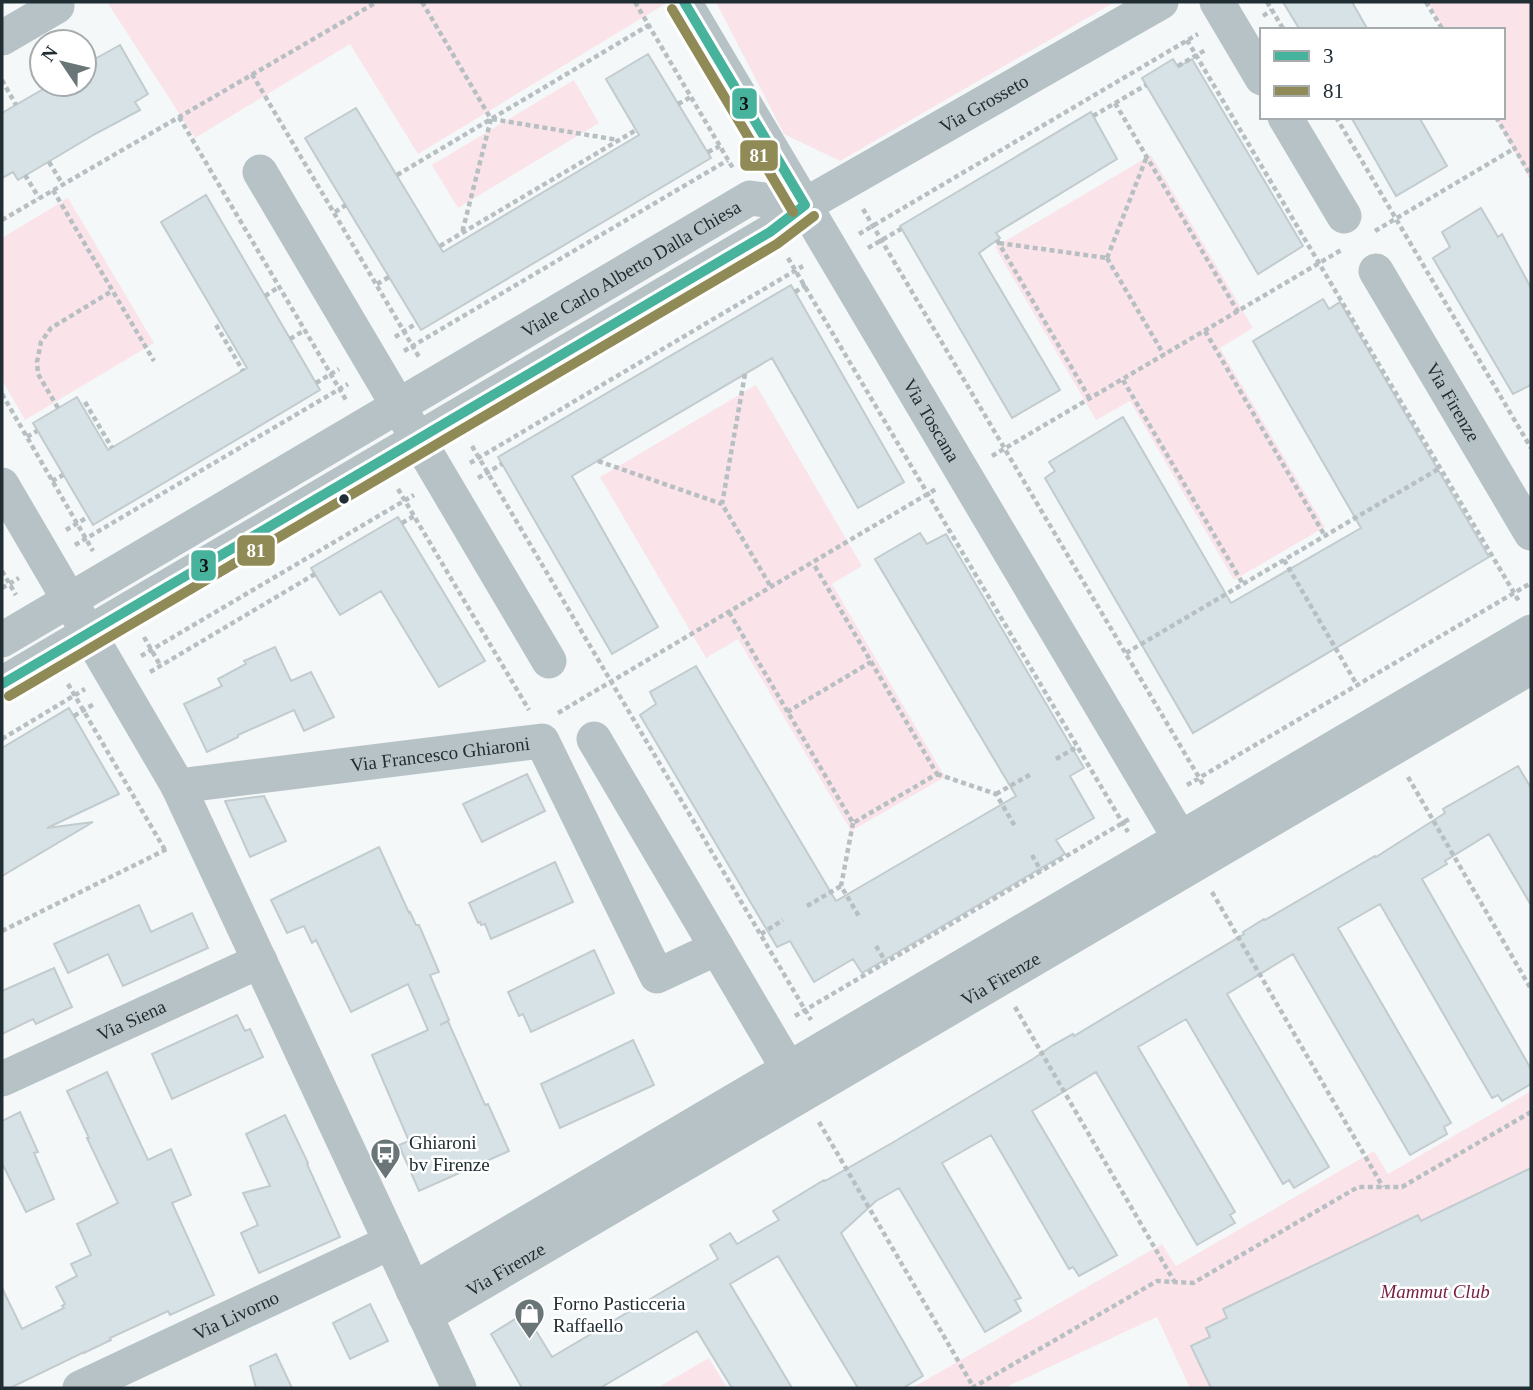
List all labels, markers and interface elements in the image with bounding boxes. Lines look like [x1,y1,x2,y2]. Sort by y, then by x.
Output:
north arrow [28,28,98,98]
legend [1260,28,1505,119]
text: N [37,42,62,65]
text: 3 [1323,44,1334,68]
street label: Via Grosseto [936,70,1032,137]
text: 81 [1323,79,1344,103]
line badge: 3 [731,87,758,120]
text: 3 [739,93,749,114]
line badge: 81 [739,139,779,172]
text: 81 [750,145,769,166]
street label: Viale Carlo Alberto Dalla Chiesa [517,195,744,342]
street label: Via Firenze [1422,359,1485,445]
street label: Via Toscana [899,375,965,466]
unlabelled marker [337,492,351,506]
line badge: 81 [236,534,276,567]
text: 81 [247,540,266,561]
line badge: 3 [190,549,217,582]
text: 3 [199,555,209,576]
street label: Via Francesco Ghiaroni [349,732,531,775]
street label: Via Firenze [957,947,1044,1010]
street label: Via Siena [93,995,169,1045]
place label: Ghiaroni bv Firenze [409,1132,490,1175]
bus stop icon: Ghiaroni bv Firenze [369,1136,403,1180]
street label: Via Firenze [462,1238,549,1300]
park label: Mammut Club [1379,1281,1490,1302]
street label: Via Livorno [189,1286,282,1344]
place label: Forno Pasticceria Raffaello [553,1293,686,1336]
shop icon: Forno Pasticceria Raffaello [513,1297,547,1341]

